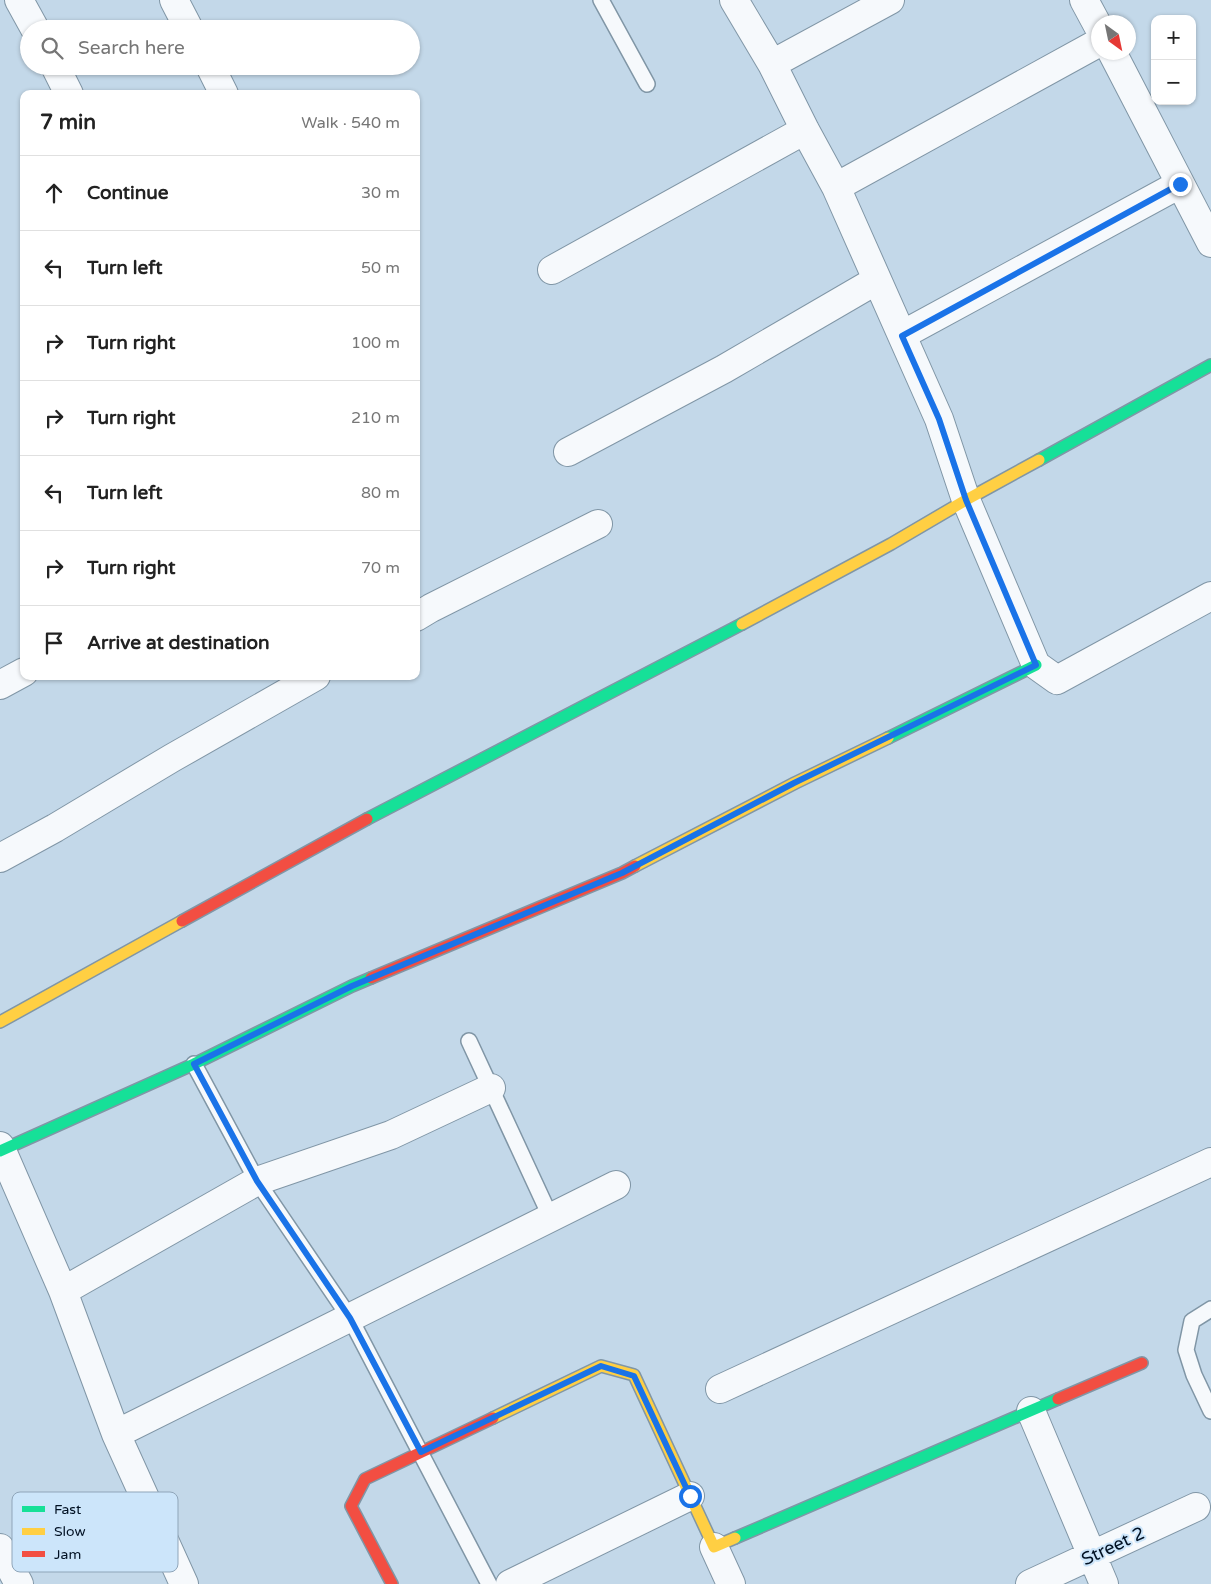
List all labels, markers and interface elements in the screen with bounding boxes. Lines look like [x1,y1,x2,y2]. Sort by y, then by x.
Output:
north arrow [1091,15,1136,60]
map controls [1151,15,1196,105]
button: + [1151,15,1196,60]
search box [20,20,420,75]
icon: search [38,34,66,62]
text: Search here [78,37,185,59]
button: − [1151,60,1196,105]
text: 7 min [40,110,96,135]
text: Walk · 540 m [301,113,400,133]
route end [1169,173,1192,196]
icon: ahead [40,179,68,207]
text: Continue [87,182,169,204]
text: 30 m [361,183,400,203]
icon: left [40,254,68,282]
text: Turn left [87,257,163,279]
text: 50 m [361,258,400,278]
icon: right [40,329,68,357]
text: Turn right [87,332,175,354]
text: 100 m [351,333,400,353]
icon: right [40,404,68,432]
text: Turn right [87,407,175,429]
text: 210 m [351,408,400,428]
icon: left [40,479,68,507]
text: Turn left [87,482,163,504]
text: 80 m [361,483,400,503]
icon: right [40,554,68,582]
text: Turn right [87,557,175,579]
text: 70 m [361,558,400,578]
icon: arrive [40,629,68,657]
text: Arrive at destination [87,632,270,654]
route start [679,1485,702,1508]
legend [12,1492,178,1572]
text: Fast [54,1501,82,1518]
street label: Street 2 [1078,1522,1148,1570]
text: Slow [54,1523,86,1540]
text: Jam [54,1546,81,1563]

